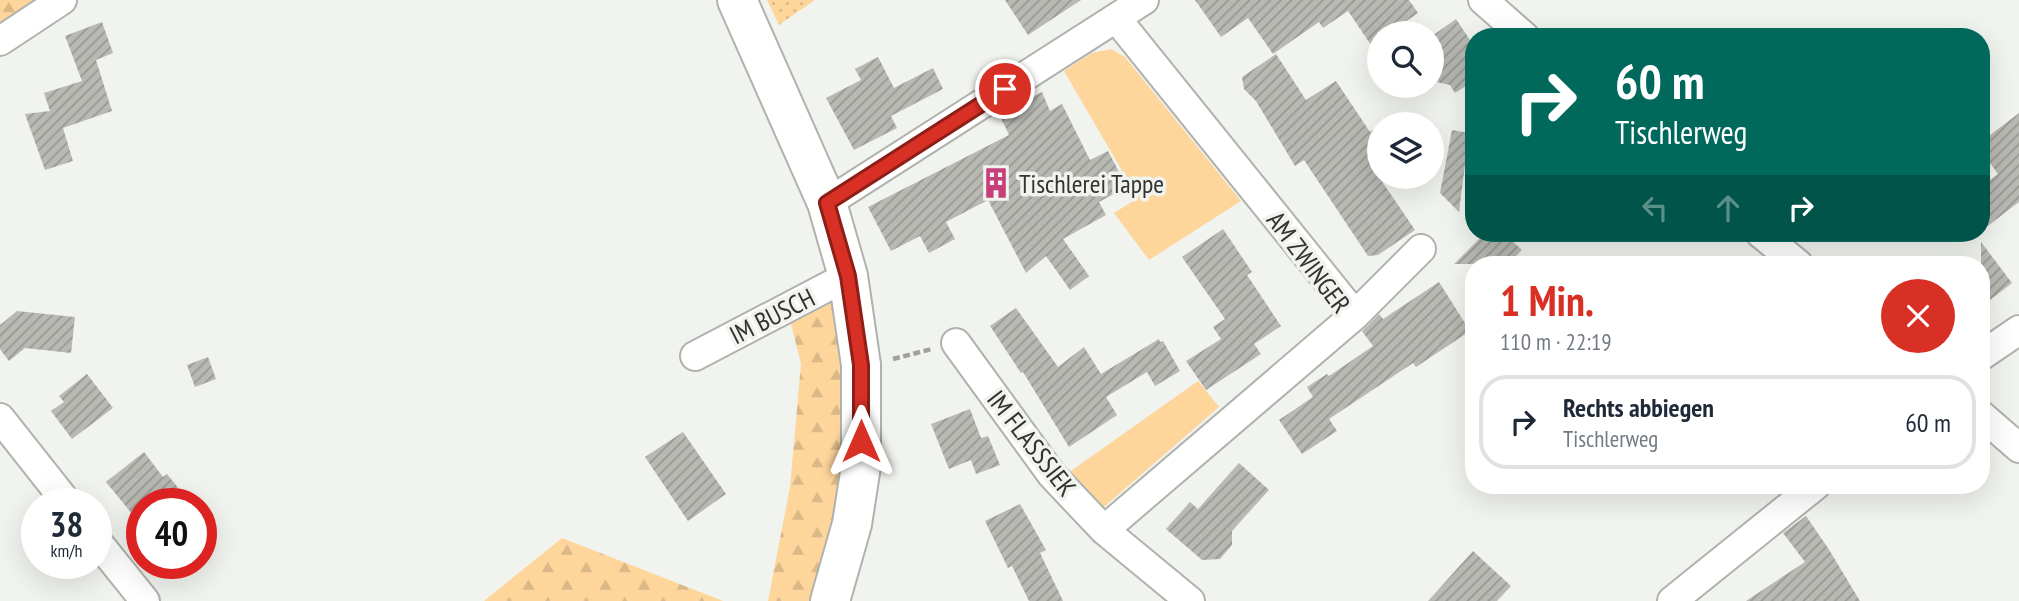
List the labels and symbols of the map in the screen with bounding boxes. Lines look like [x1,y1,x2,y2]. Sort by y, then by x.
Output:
pin [975,59,1035,119]
building icon: Tischlerei Tappe [979,166,1013,200]
place label: Tischlerei Tappe [1019,167,1164,200]
street label: AM ZWINGER [1260,205,1358,319]
street label: IM BUSCH [724,281,820,351]
street label: IM FLASSSIEK [980,383,1084,503]
position arrow [824,404,898,478]
speed limit sign: 40 [126,488,217,579]

